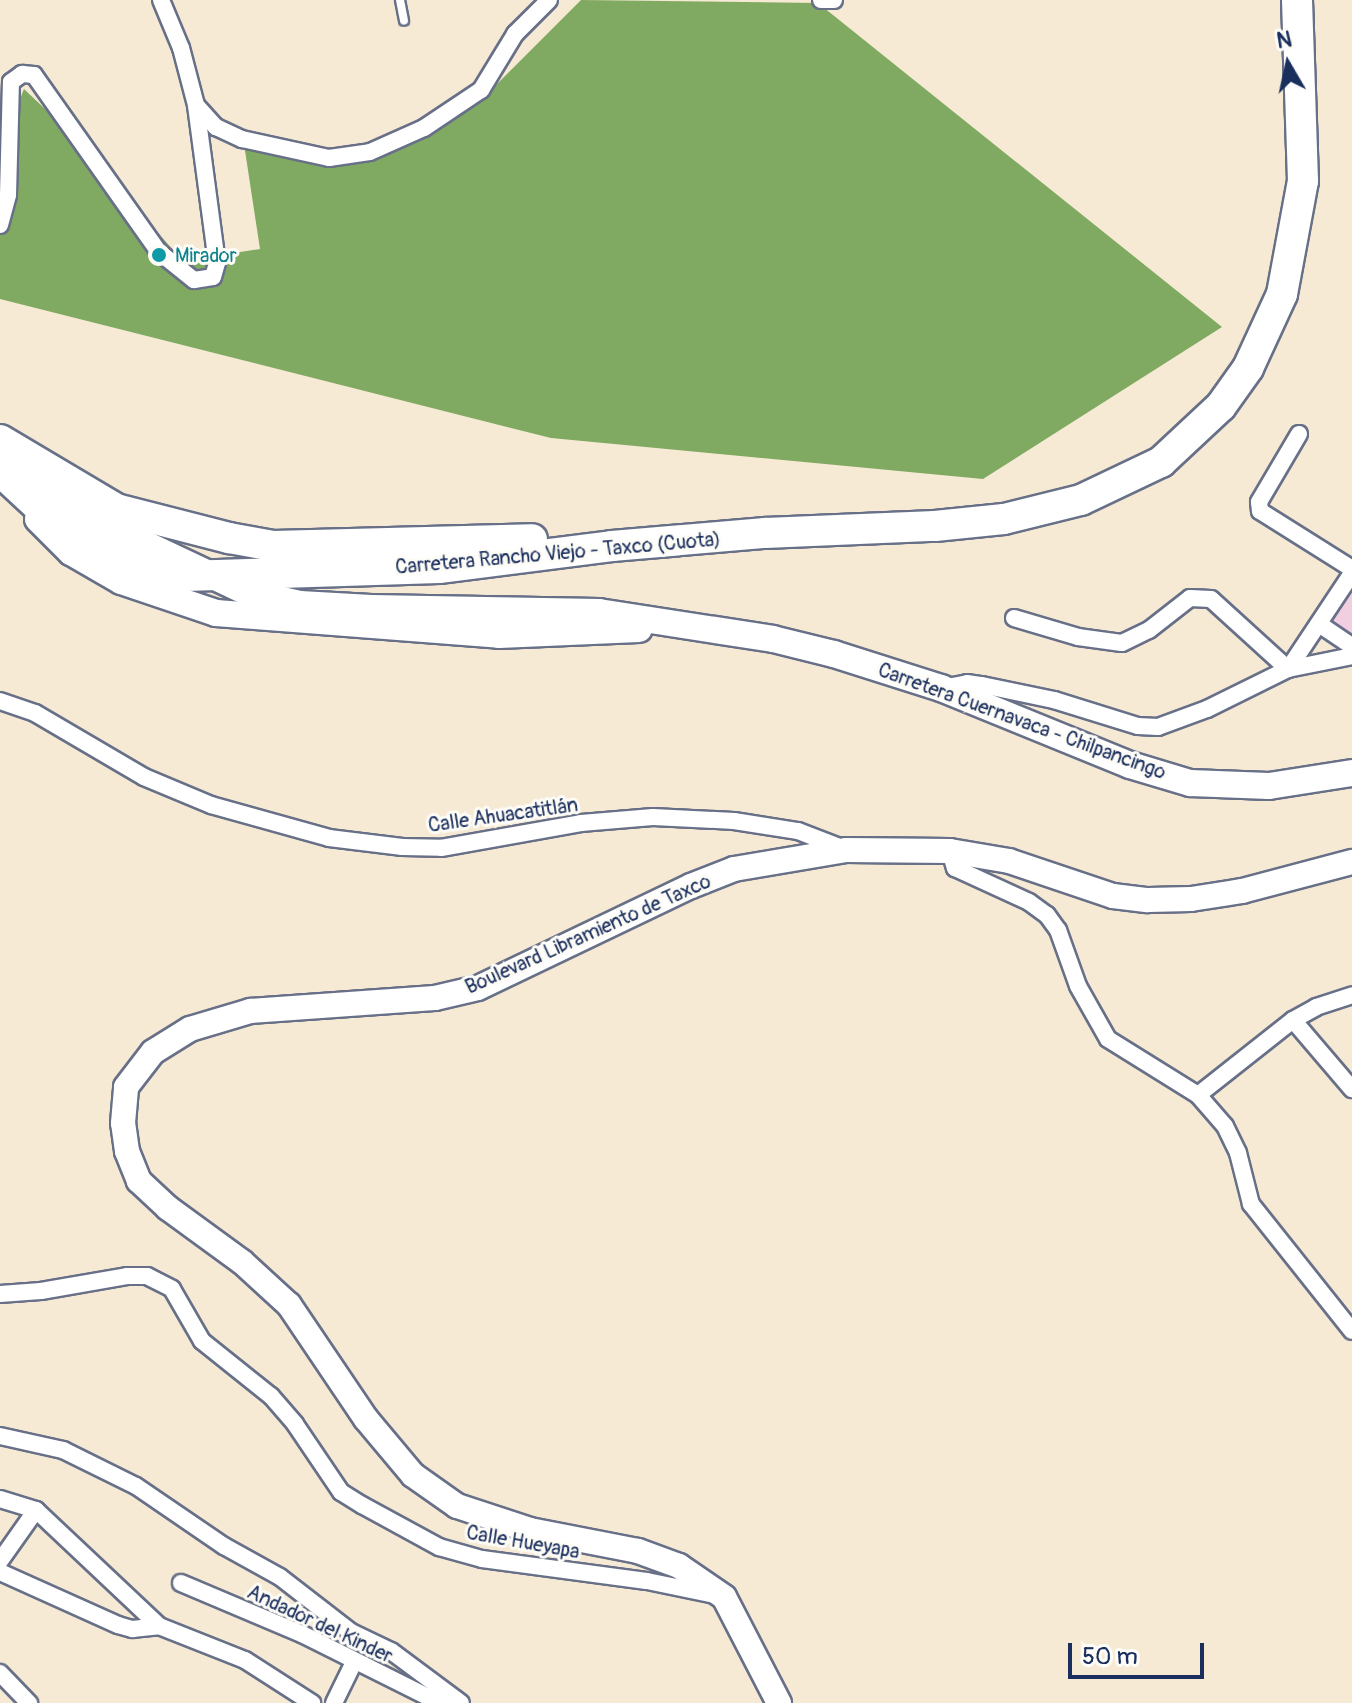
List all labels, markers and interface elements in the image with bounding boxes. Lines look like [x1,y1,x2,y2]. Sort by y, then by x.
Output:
north arrow [1248,24,1328,104]
text: N [1275,25,1294,55]
place label: Mirador [175,243,237,267]
marker: Mirador [150,246,168,264]
street label: Carretera Rancho Viejo - Taxco (Cuota) [394,527,722,579]
street label: Carretera Cuernavaca - Chilpancingo [875,658,1169,784]
street label: Calle Ahuacatitlán [427,793,579,837]
street label: Boulevard Libramiento de Taxco [461,869,715,999]
street label: Calle Hueyapa [465,1520,581,1564]
street label: Andador del Kinder [243,1580,397,1668]
scale bar [1072,1627,1208,1677]
text: 50 m [1082,1642,1138,1671]

